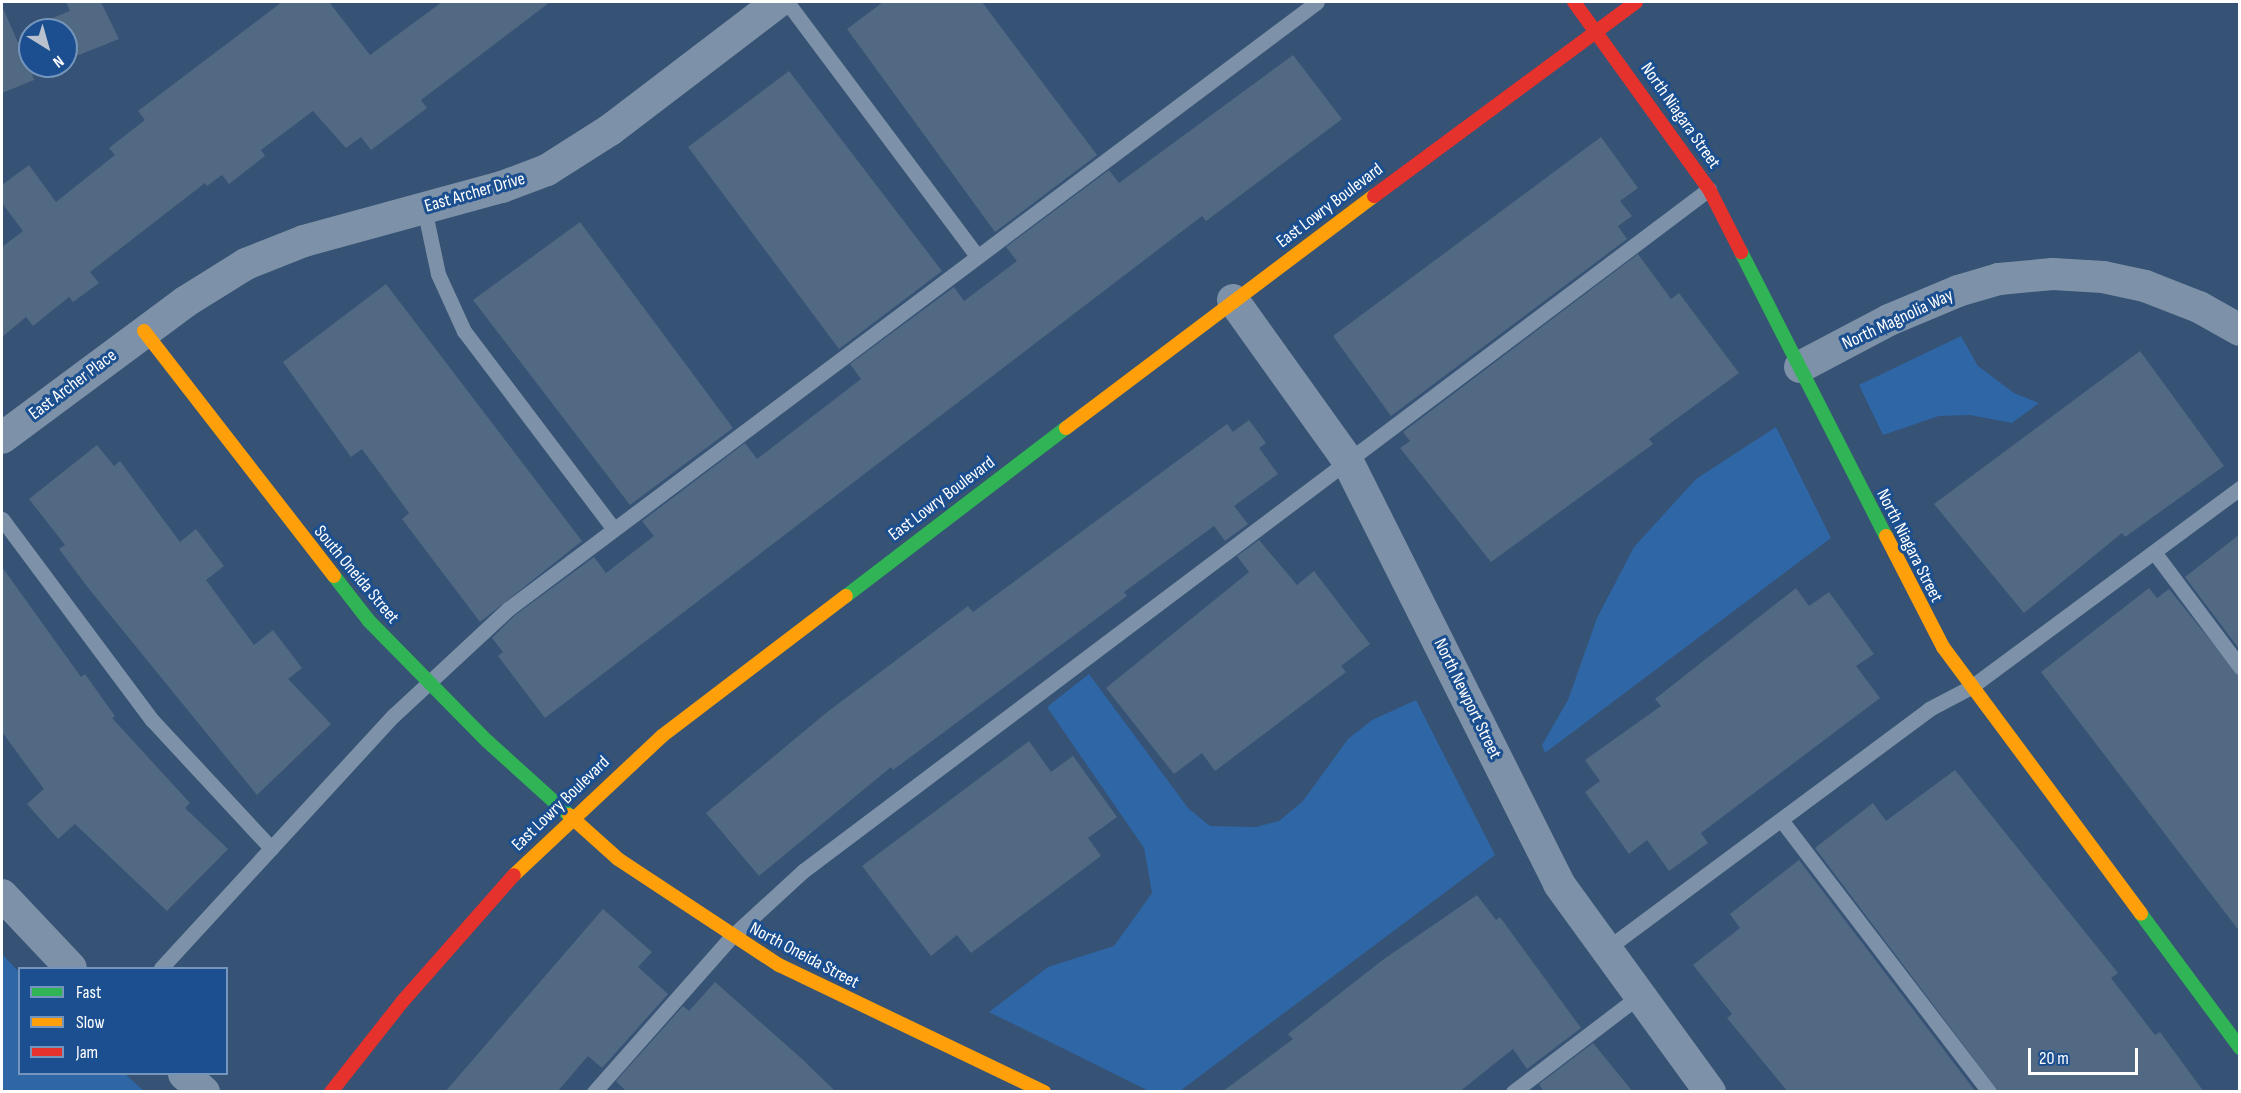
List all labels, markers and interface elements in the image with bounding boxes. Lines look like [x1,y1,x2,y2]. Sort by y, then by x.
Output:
north arrow [18,18,78,78]
text: N [49,51,67,71]
street label: North Niagara Street [1636,59,1724,173]
street label: East Lowry Boulevard [1273,159,1387,253]
street label: East Archer Drive [422,168,528,218]
street label: North Magnolia Way [1839,285,1957,355]
street label: East Archer Place [25,345,121,425]
street label: East Lowry Boulevard [885,452,999,546]
street label: North Niagara Street [1871,486,1947,606]
street label: South Oneida Street [309,522,403,628]
street label: North Newport Street [1429,635,1505,763]
street label: East Lowry Boulevard [508,752,614,856]
street label: North Oneida Street [746,918,862,994]
legend [18,967,228,1075]
text: Fast [76,982,101,1003]
text: Slow [76,1012,105,1033]
scale bar [2031,1036,2140,1074]
text: Jam [76,1042,98,1063]
text: 20 m [2039,1048,2069,1069]

